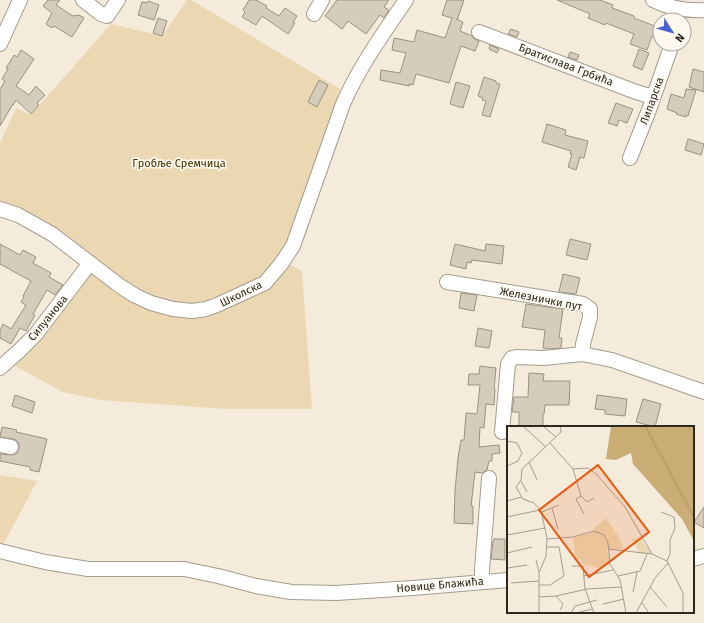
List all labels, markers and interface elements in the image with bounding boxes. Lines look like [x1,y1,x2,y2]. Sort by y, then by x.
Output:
north arrow [652,12,692,52]
text: N [672,31,687,45]
street label: Братислава Грбића [517,41,615,89]
street label: Липарска [637,75,667,127]
park label: Гробље Сремчица [132,157,226,170]
street label: Школска [218,278,264,310]
street label: Железнички пут [499,285,583,313]
street label: Силуанова [26,292,70,344]
inset map [507,426,694,613]
street label: Новице Блажића [396,575,484,595]

